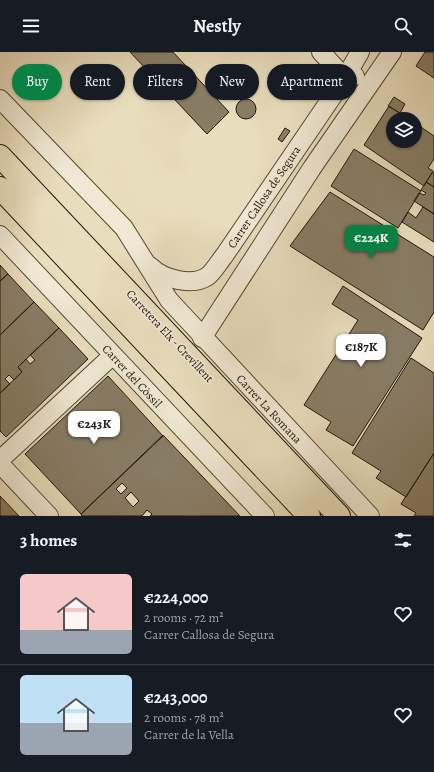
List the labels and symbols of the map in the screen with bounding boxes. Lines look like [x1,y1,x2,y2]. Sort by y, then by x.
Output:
street label: Carrer Callosa de Segura [224,142,305,251]
pin: €224K [343,225,399,259]
street label: Carretera Elx - Crevillent [123,286,217,386]
pin: €187K [333,334,389,368]
street label: Carrer del Còssil [99,341,165,411]
street label: Carrer La Romana [233,371,306,447]
pin: €243K [66,411,122,445]

